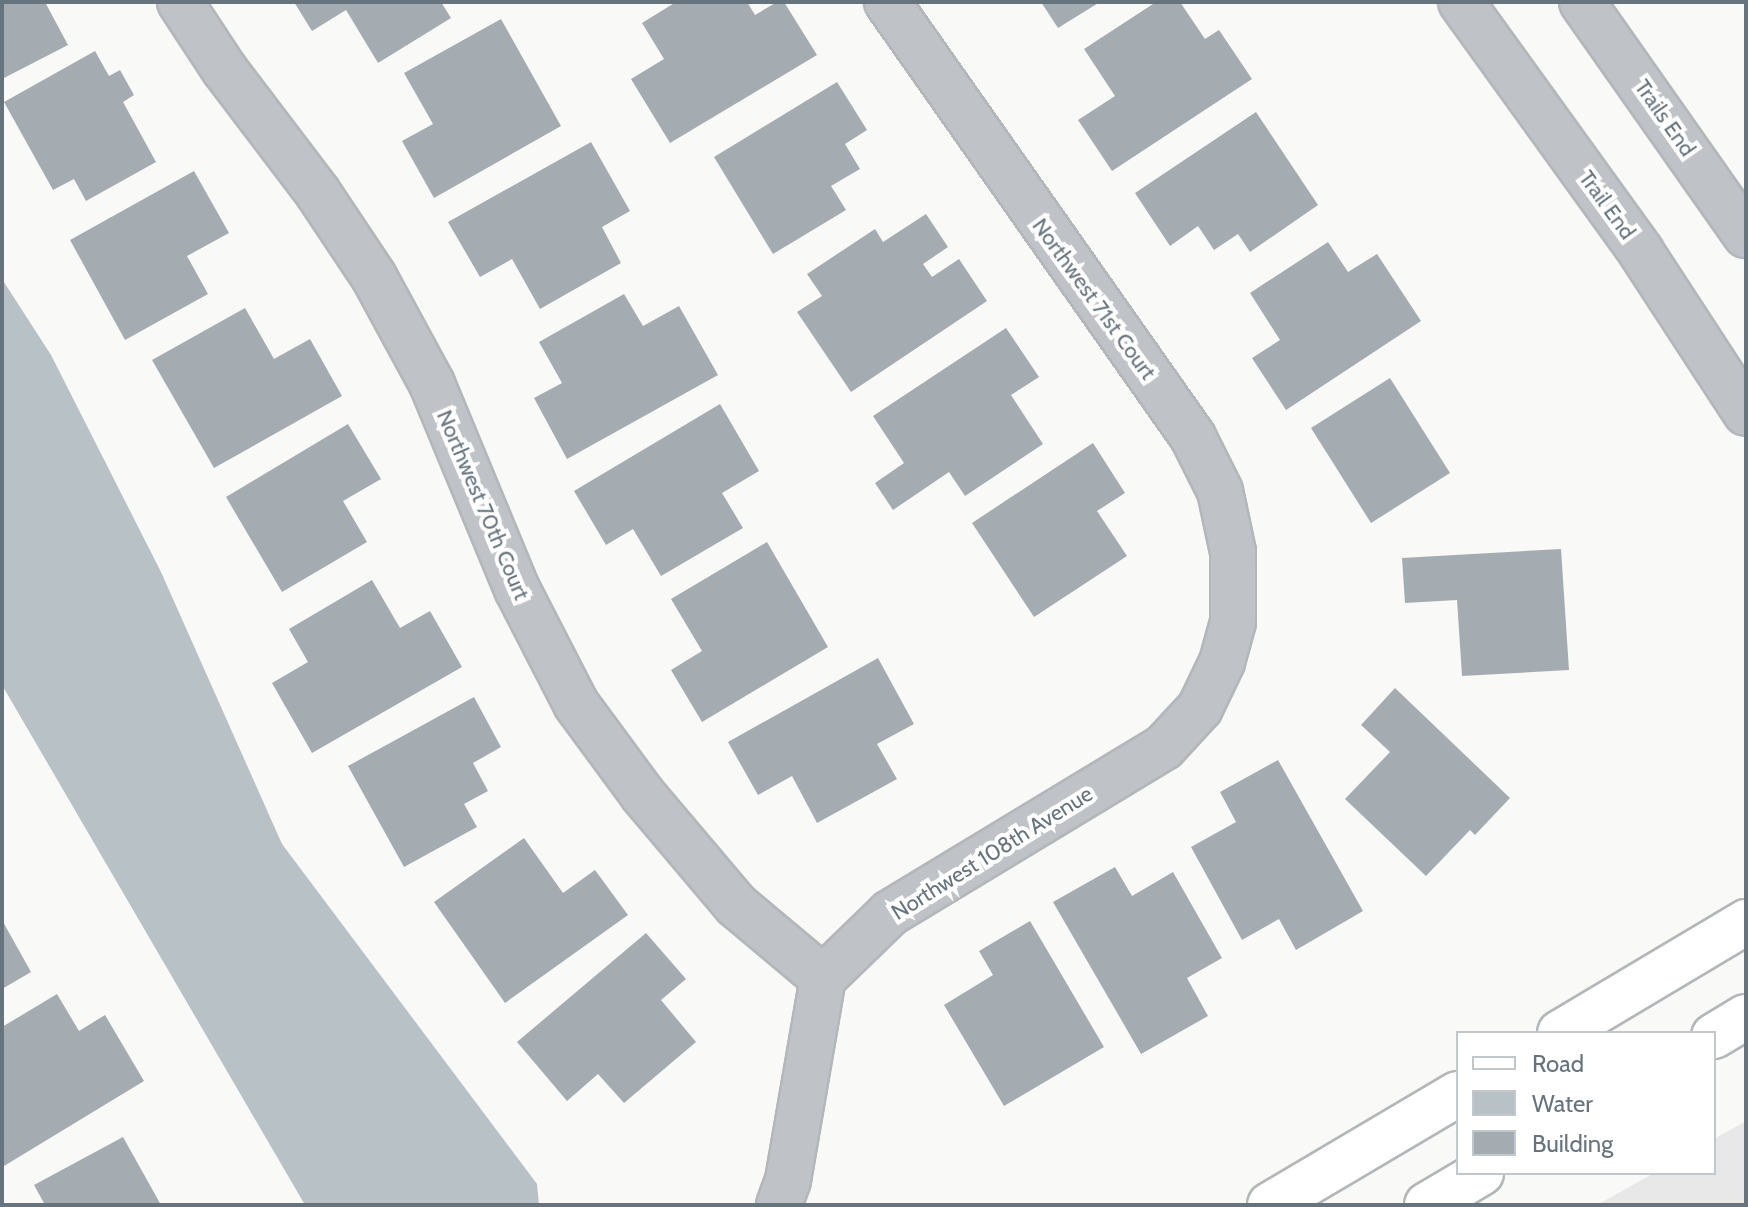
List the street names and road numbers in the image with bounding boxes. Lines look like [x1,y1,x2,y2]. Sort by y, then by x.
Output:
street label: Trails End [1629,75,1701,161]
street label: Trail End [1573,166,1641,244]
street label: Northwest 71st Court [1027,213,1161,385]
street label: Northwest 70th Court [431,406,535,604]
street label: Northwest 108th Avenue [887,780,1097,926]

